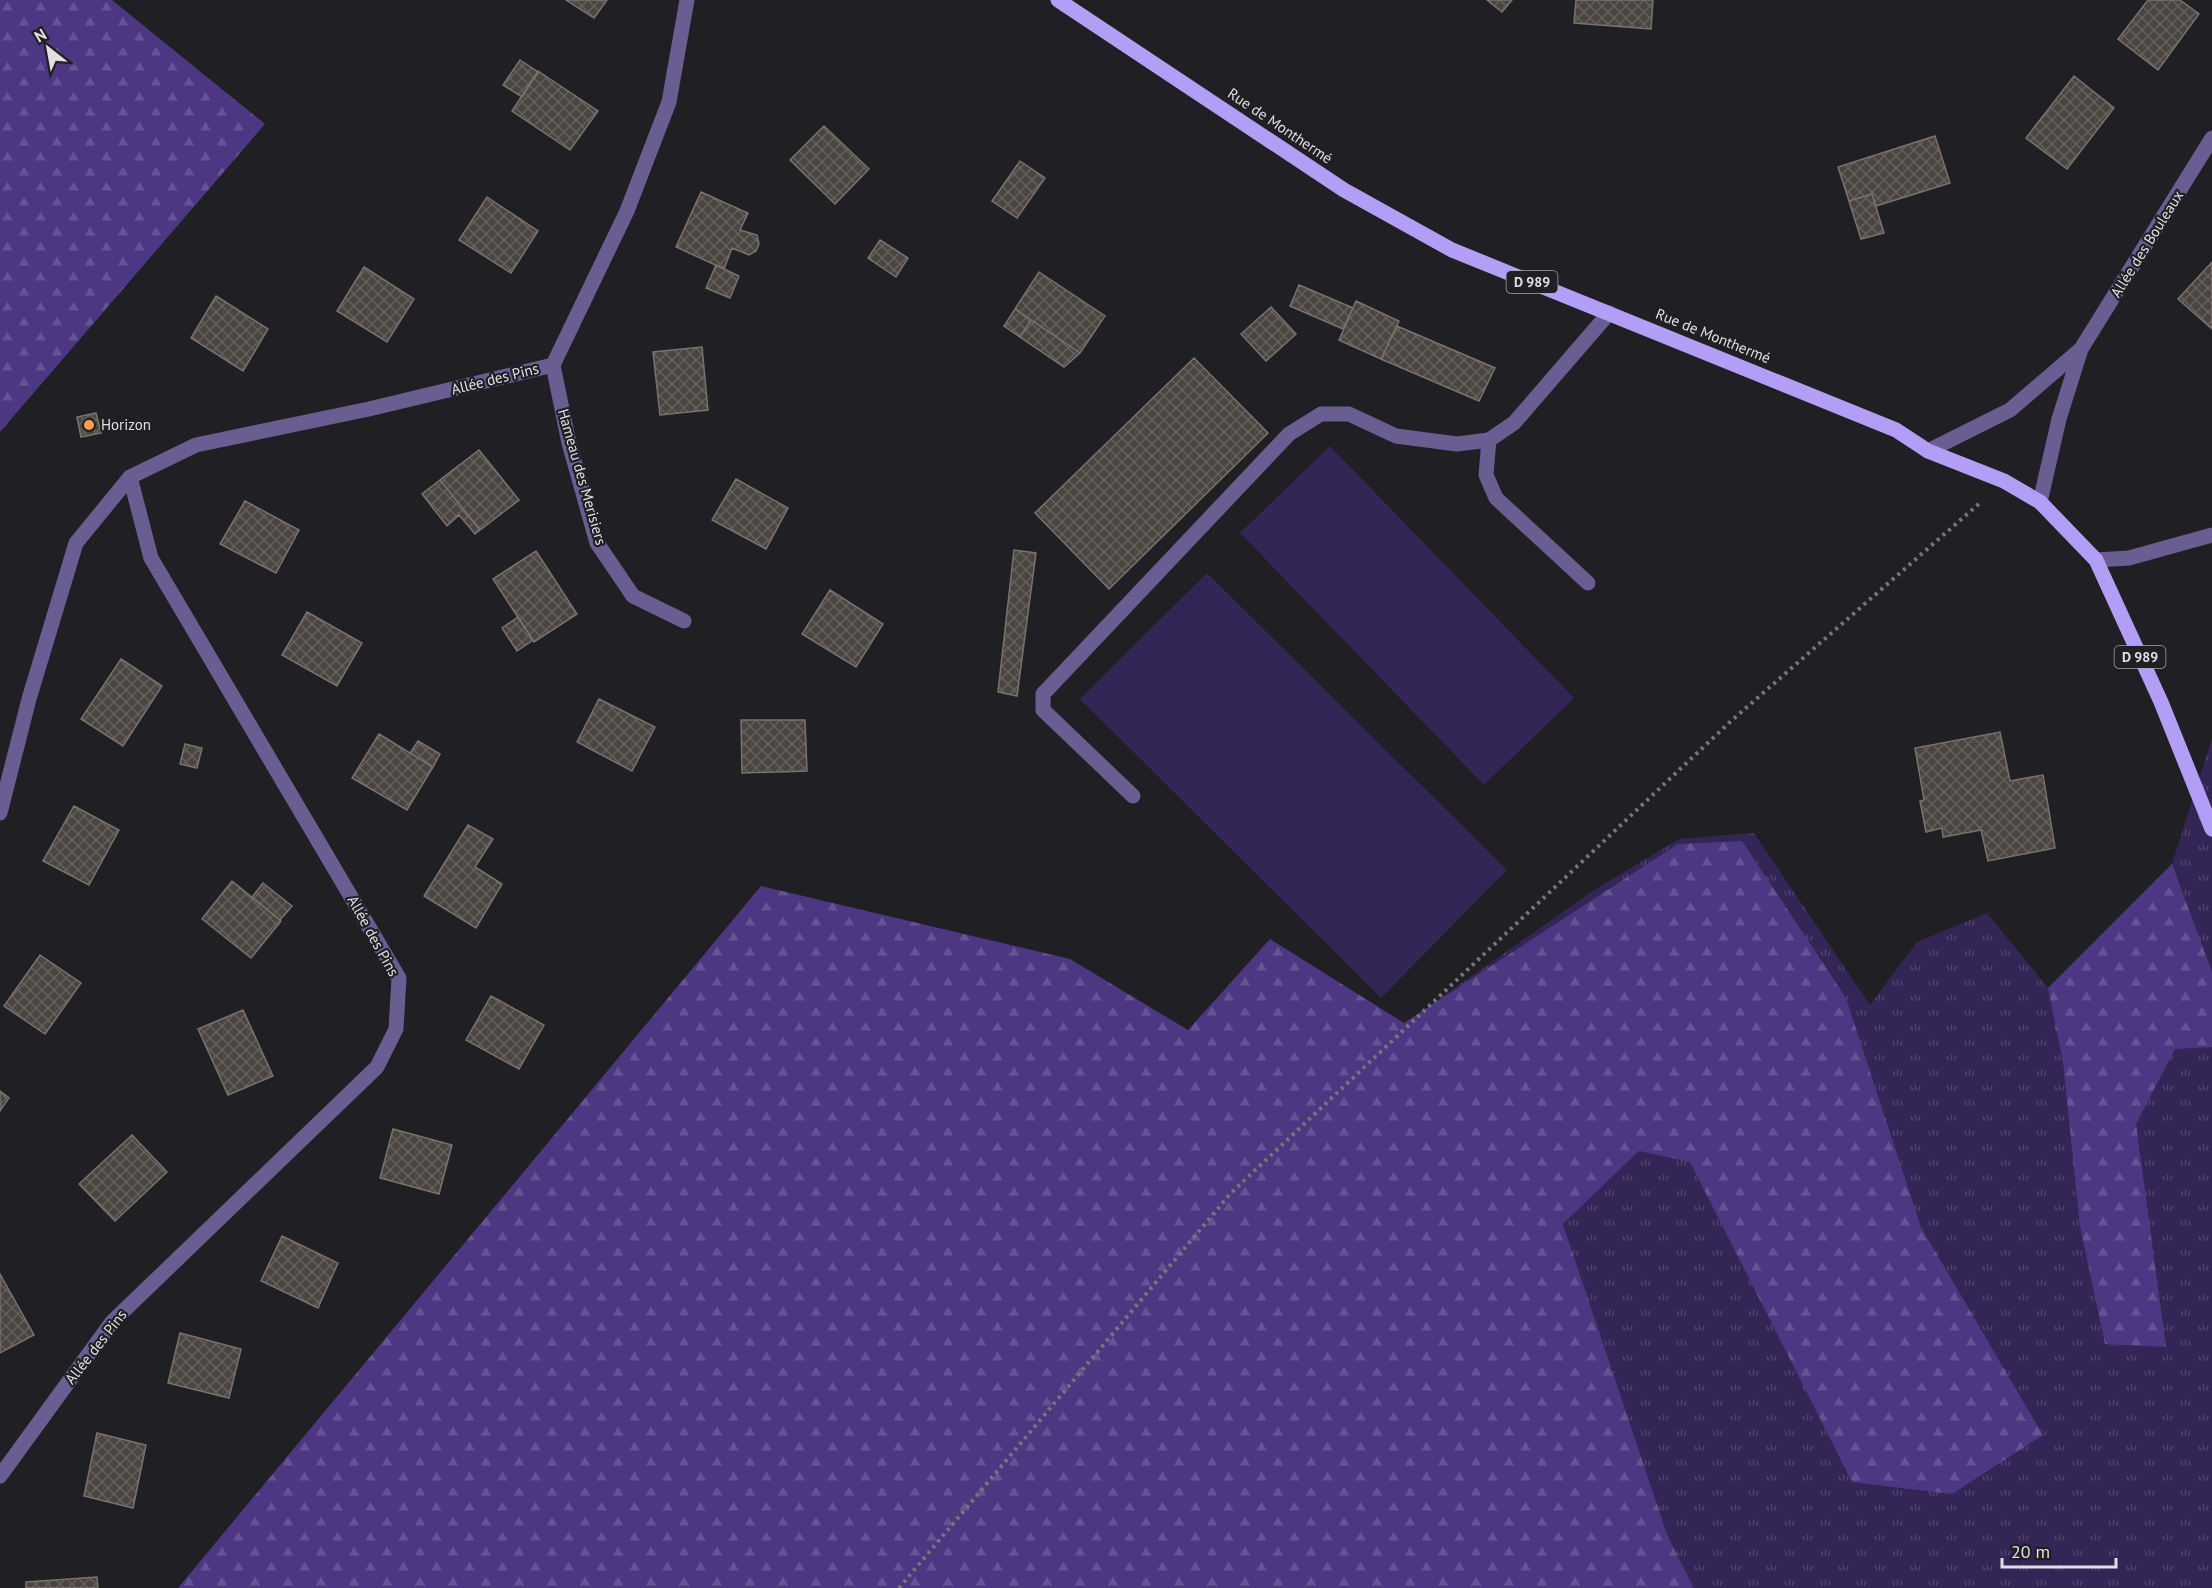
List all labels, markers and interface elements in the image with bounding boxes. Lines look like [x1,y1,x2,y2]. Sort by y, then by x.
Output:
north arrow [18,18,78,78]
text: N [31,24,50,46]
street label: Rue de Monthermé [1224,84,1336,168]
street label: Allée des Bouleaux [2106,186,2187,301]
road number: D 989 [1506,271,1558,293]
street label: Rue de Monthermé [1653,304,1773,367]
street label: Allée des Pins [449,358,541,399]
street label: Hameau des Merisiers [554,407,611,547]
place label: Horizon [101,415,151,434]
marker: Horizon [82,418,96,432]
road number: D 989 [2114,646,2166,668]
street label: Allée des Pins [343,892,403,980]
street label: Allée des Pins [61,1306,131,1388]
scale bar [2002,1531,2116,1569]
text: 20 m [2011,1540,2050,1563]

